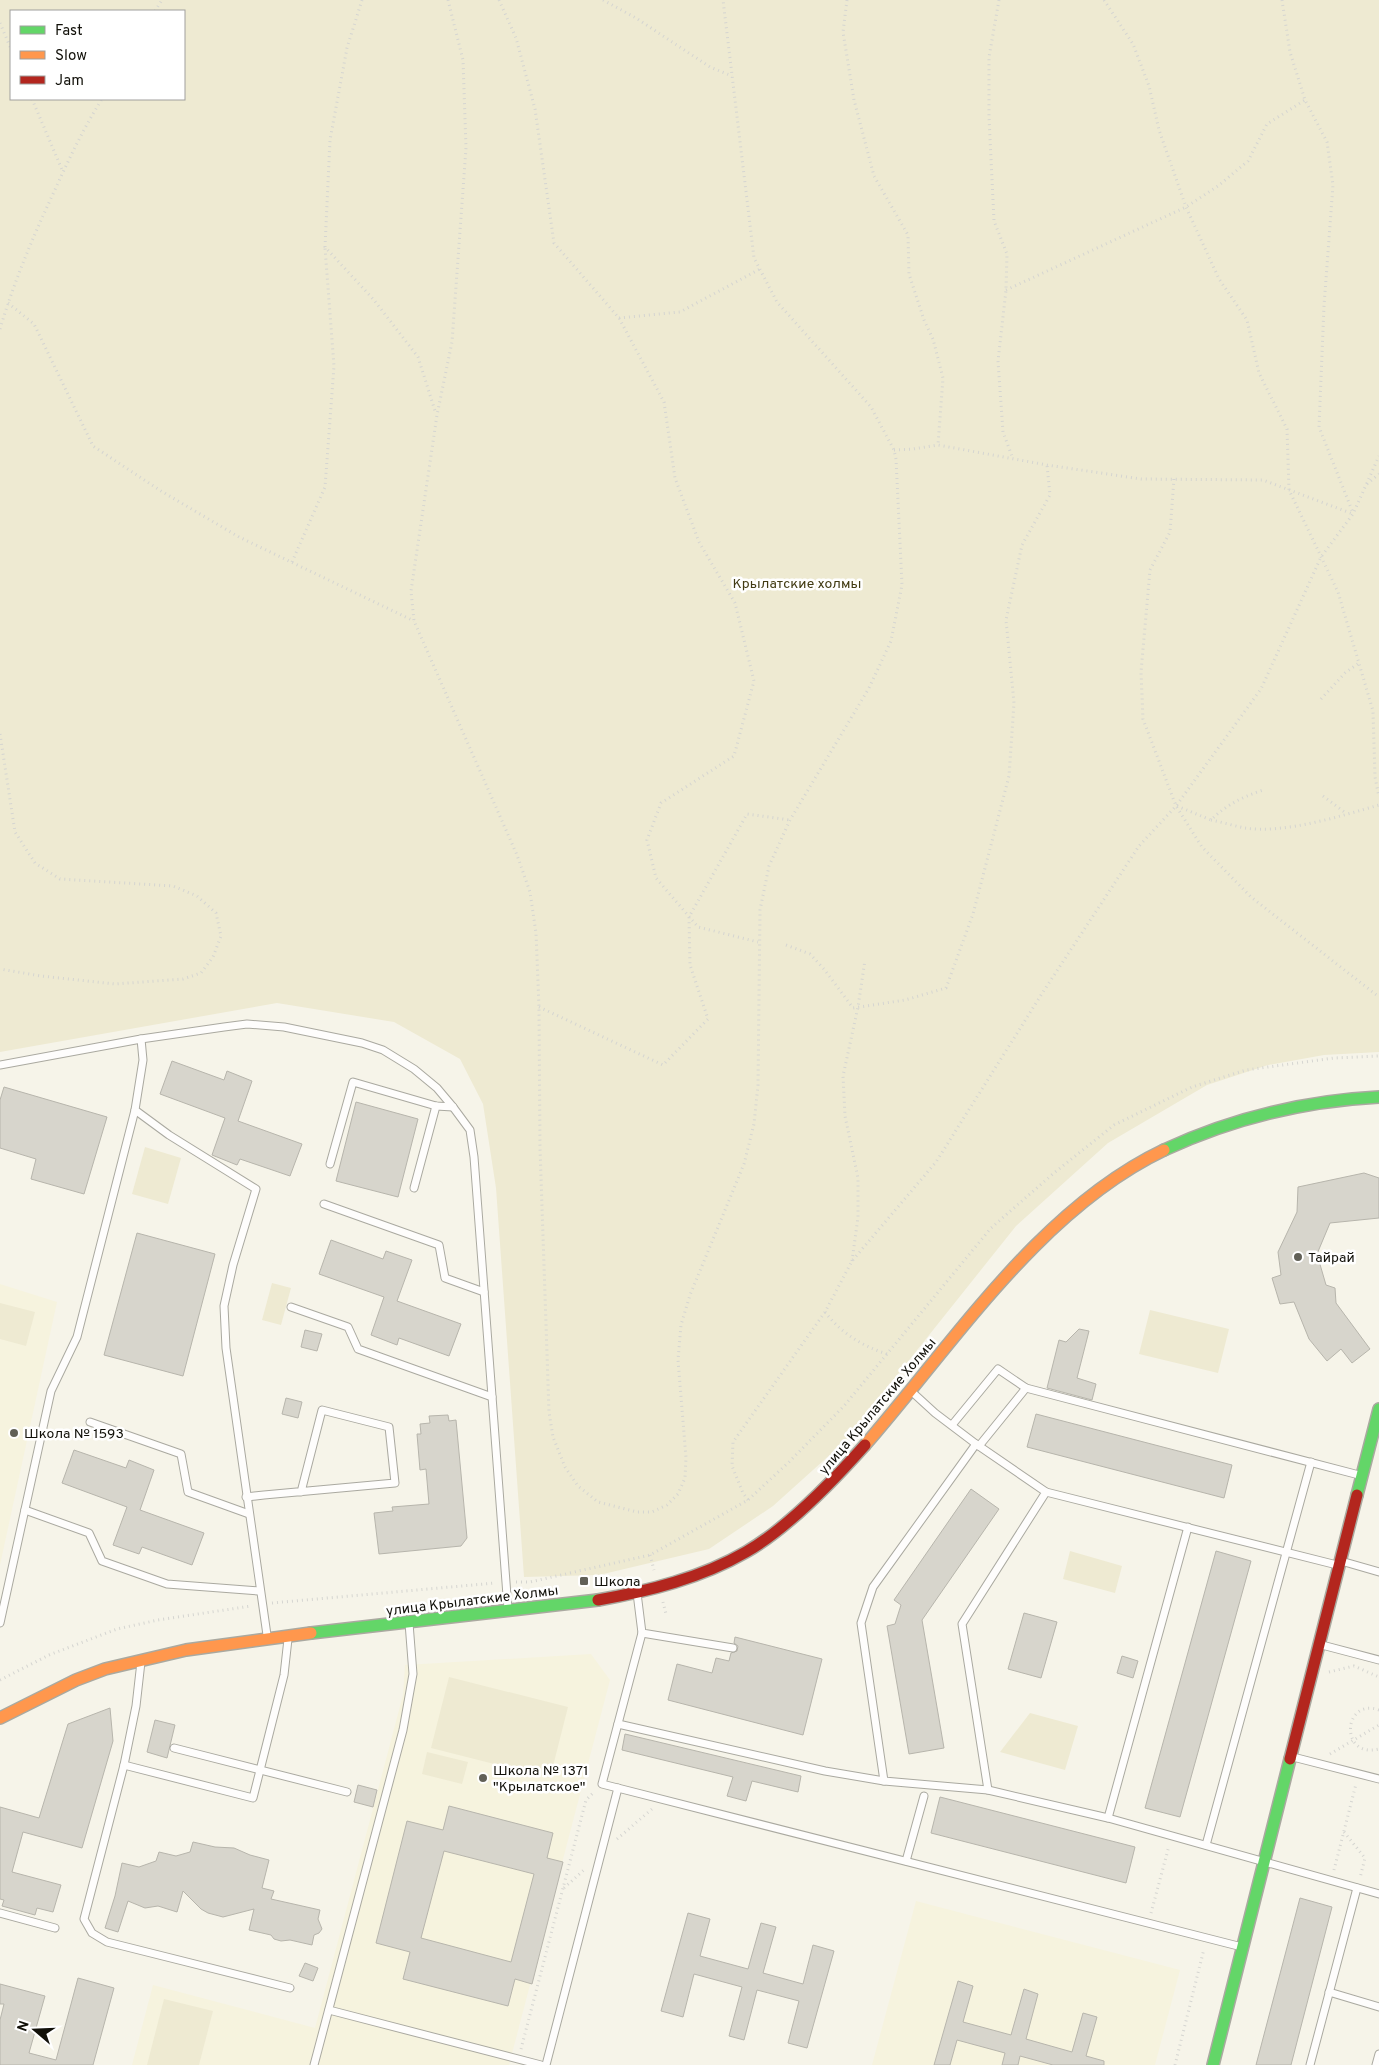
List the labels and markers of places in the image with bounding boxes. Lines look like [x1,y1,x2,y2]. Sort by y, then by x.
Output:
place label: Тайрай [1308,1250,1355,1267]
marker: Тайрай [1292,1251,1304,1263]
place label: Школа № 1593 [24,1426,124,1443]
marker: Школа № 1593 [8,1427,20,1439]
place label: Школа [594,1574,640,1591]
marker: Школа [578,1575,590,1587]
place label: Школа № 1371 "Крылатское" [493,1763,589,1796]
marker: Школа № 1371 "Крылатское" [477,1772,489,1784]

